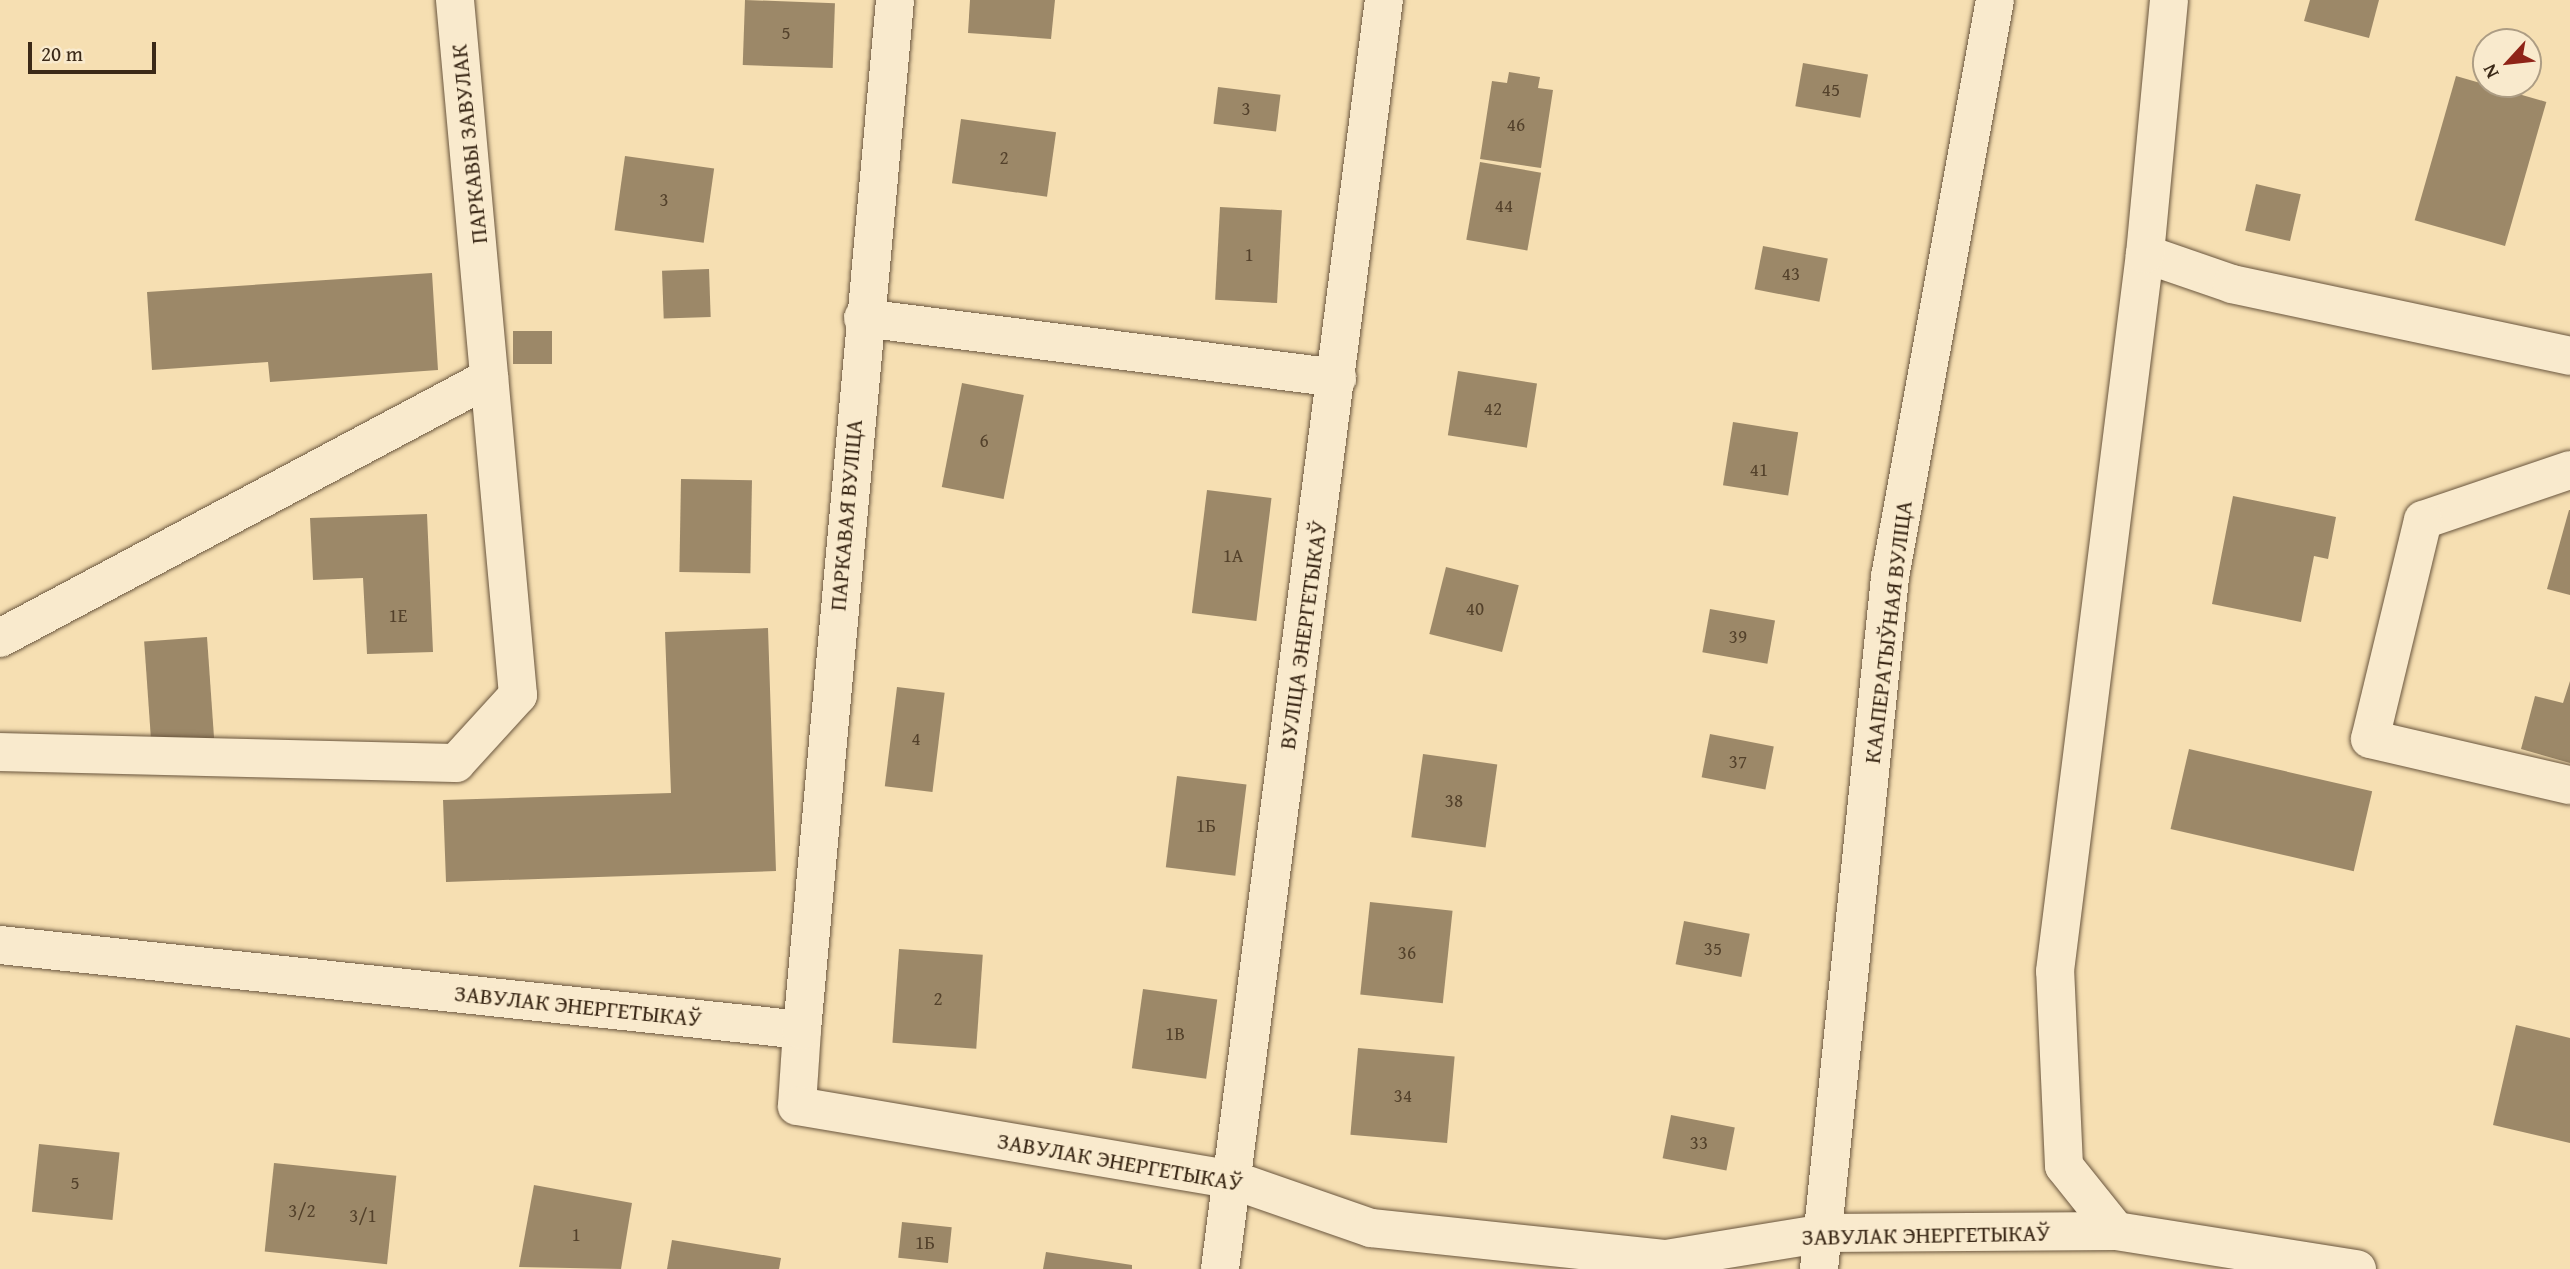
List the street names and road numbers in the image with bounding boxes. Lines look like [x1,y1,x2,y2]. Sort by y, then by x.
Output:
street label: ПАРКАВЫ ЗАВУЛАК [445,43,493,245]
street label: ПАРКАВАЯ ВУЛІЦА [824,418,868,612]
street label: КААПЕРАТЫЎНАЯ ВУЛІЦА [1858,499,1918,765]
street label: ВУЛІЦА ЭНЕРГЕТЫКАЎ [1273,519,1333,751]
street label: ЗАВУЛАК ЭНЕРГЕТЫКАЎ [453,979,703,1033]
street label: ЗАВУЛАК ЭНЕРГЕТЫКАЎ [995,1127,1245,1197]
street label: ЗАВУЛАК ЭНЕРГЕТЫКАЎ [1801,1219,2051,1251]

